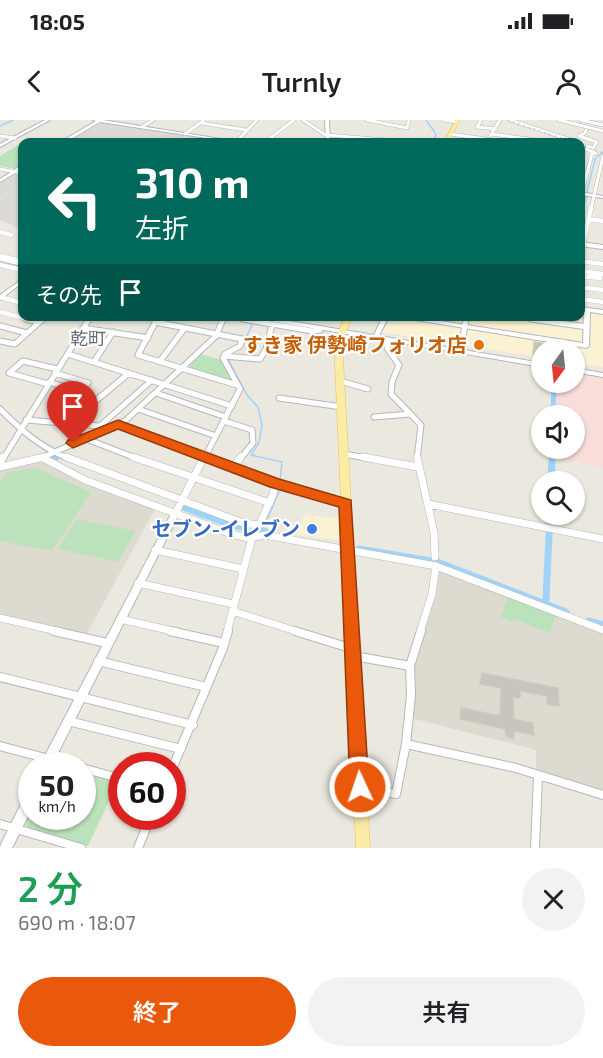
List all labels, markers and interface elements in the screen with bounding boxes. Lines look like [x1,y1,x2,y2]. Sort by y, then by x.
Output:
text: 18:05 [30,8,85,34]
icon: back [18,65,51,98]
text: Turnly [262,65,341,97]
icon: person [552,65,585,98]
text: 310 m [135,156,250,206]
icon: left [36,162,114,240]
text: 左折 [135,211,189,243]
icon: arrive [114,276,147,309]
text: その先 [36,281,102,307]
district label: 乾町 [70,327,106,349]
place label: すき家 伊勢崎フォリオ店 [243,332,467,356]
marker: すき家 伊勢崎フォリオ店 [472,338,486,352]
north arrow [531,339,585,393]
map controls [531,339,585,525]
pin [47,381,98,443]
icon: arrive [56,390,89,423]
button: sound [531,405,585,459]
button: search [531,471,585,525]
place label: セブン-イレブン [152,516,300,540]
marker: セブン-イレブン [305,522,319,536]
speed limit sign: 60 [108,752,186,830]
position arrow [328,755,392,819]
text: 50 [39,766,75,802]
text: km/h [38,797,76,815]
text: 2 分 [18,866,83,909]
button: close [522,868,585,931]
text: 690 m · 18:07 [18,910,136,934]
button: 終了 [18,977,296,1046]
button: 共有 [308,977,585,1046]

